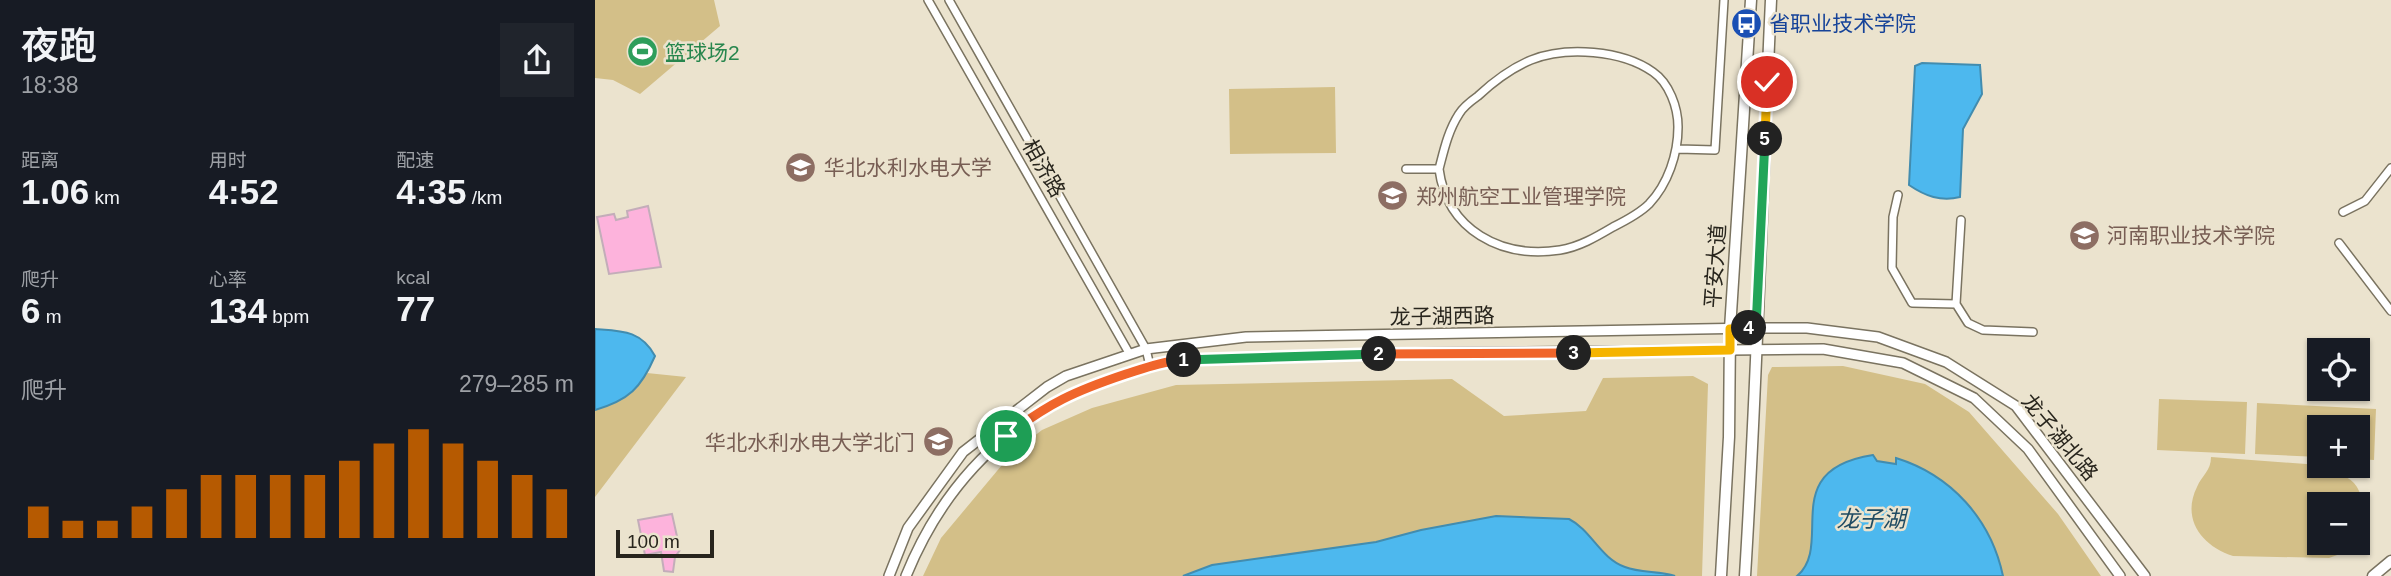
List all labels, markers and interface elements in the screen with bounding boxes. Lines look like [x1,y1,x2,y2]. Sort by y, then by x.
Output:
bus stop icon: 省职业技术学院 [1729,6,1763,40]
place label: 省职业技术学院 [1769,12,1916,35]
button: share [500,23,574,97]
text: 夜跑 [21,25,97,67]
sports icon: 篮球场2 [625,35,659,69]
place label: 篮球场2 [665,41,740,64]
pin [1737,52,1797,112]
icon: check [1748,63,1786,101]
text: 18:38 [21,72,79,98]
pin: 5 [1747,122,1783,156]
text: 5 [1759,128,1770,149]
street label: 相济路 [1018,135,1070,201]
text: 距离 [21,150,59,171]
text: 用时 [209,150,247,171]
text: 配速 [396,150,434,171]
school or university icon: 华北水利水电大学 [784,150,818,184]
place label: 华北水利水电大学 [824,156,992,179]
text: 1.06 [21,172,89,211]
text: 4:52 [209,172,279,211]
text: 4:35 [396,172,466,211]
school or university icon: 郑州航空工业管理学院 [1376,179,1410,213]
place label: 郑州航空工业管理学院 [1416,185,1626,208]
text: km [89,187,120,208]
text: /km [466,187,502,208]
school or university icon: 河南职业技术学院 [2067,218,2101,252]
street label: 平安大道 [1701,223,1729,309]
place label: 河南职业技术学院 [2107,224,2275,247]
text: kcal [396,267,430,288]
text: 爬升 [21,269,59,290]
text: 心率 [209,269,247,290]
text: 77 [396,289,435,328]
text: 6 [21,291,40,330]
text: 134 [209,291,267,330]
street label: 龙子湖西路 [1389,304,1495,328]
text: m [40,306,62,327]
text: bpm [267,306,309,327]
pin: 4 [1731,310,1767,346]
text: 4 [1743,317,1754,338]
pin: 2 [1361,336,1397,372]
pin: 3 [1557,336,1591,370]
map controls [2307,338,2370,555]
button: locate [2307,338,2370,401]
pin: 1 [1167,342,1201,378]
text: 3 [1568,342,1579,363]
text: 2 [1373,343,1384,364]
text: 1 [1178,349,1189,370]
text: 279–285 m [459,371,574,397]
text: 爬升 [21,377,67,403]
street label: 龙子湖北路 [2017,389,2103,485]
pin [976,406,1036,466]
button: + [2307,415,2370,478]
icon: arrive [987,417,1025,455]
school or university icon: 华北水利水电大学北门 [921,425,955,459]
place label: 华北水利水电大学北门 [705,431,915,454]
button: − [2307,492,2370,555]
water label: 龙子湖 [1837,506,1909,532]
scale bar [616,527,714,559]
text: 100 m [627,531,680,552]

